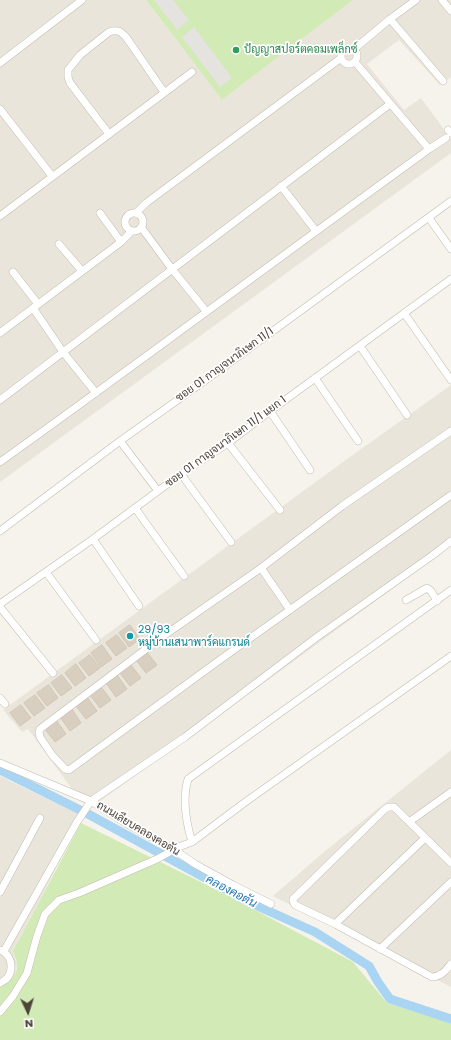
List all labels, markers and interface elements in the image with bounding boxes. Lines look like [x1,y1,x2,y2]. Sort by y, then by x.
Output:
place label: ปัญญาสปอร์ตคอมเพล็กซ์ [244,43,358,57]
marker: ปัญญาสปอร์ตคอมเพล็กซ์ [231,45,241,55]
street label: ซอย 01 กาญจนาภิเษก 11/1 [173,325,277,405]
street label: ซอย 01 กาญจนาภิเษก 11/1 แยก 1 [163,394,289,490]
place label: 29/93 หมู่บ้านเสนาพาร์คแกรนด์ [138,623,250,649]
marker: 29/93 หมู่บ้านเสนาพาร์คแกรนด์ [125,631,135,641]
street label: ถนนเลียบคลองคอตัน [94,799,182,859]
water label: คลองคอตัน [203,873,259,911]
north arrow [8,992,48,1032]
text: N [24,1016,34,1032]

